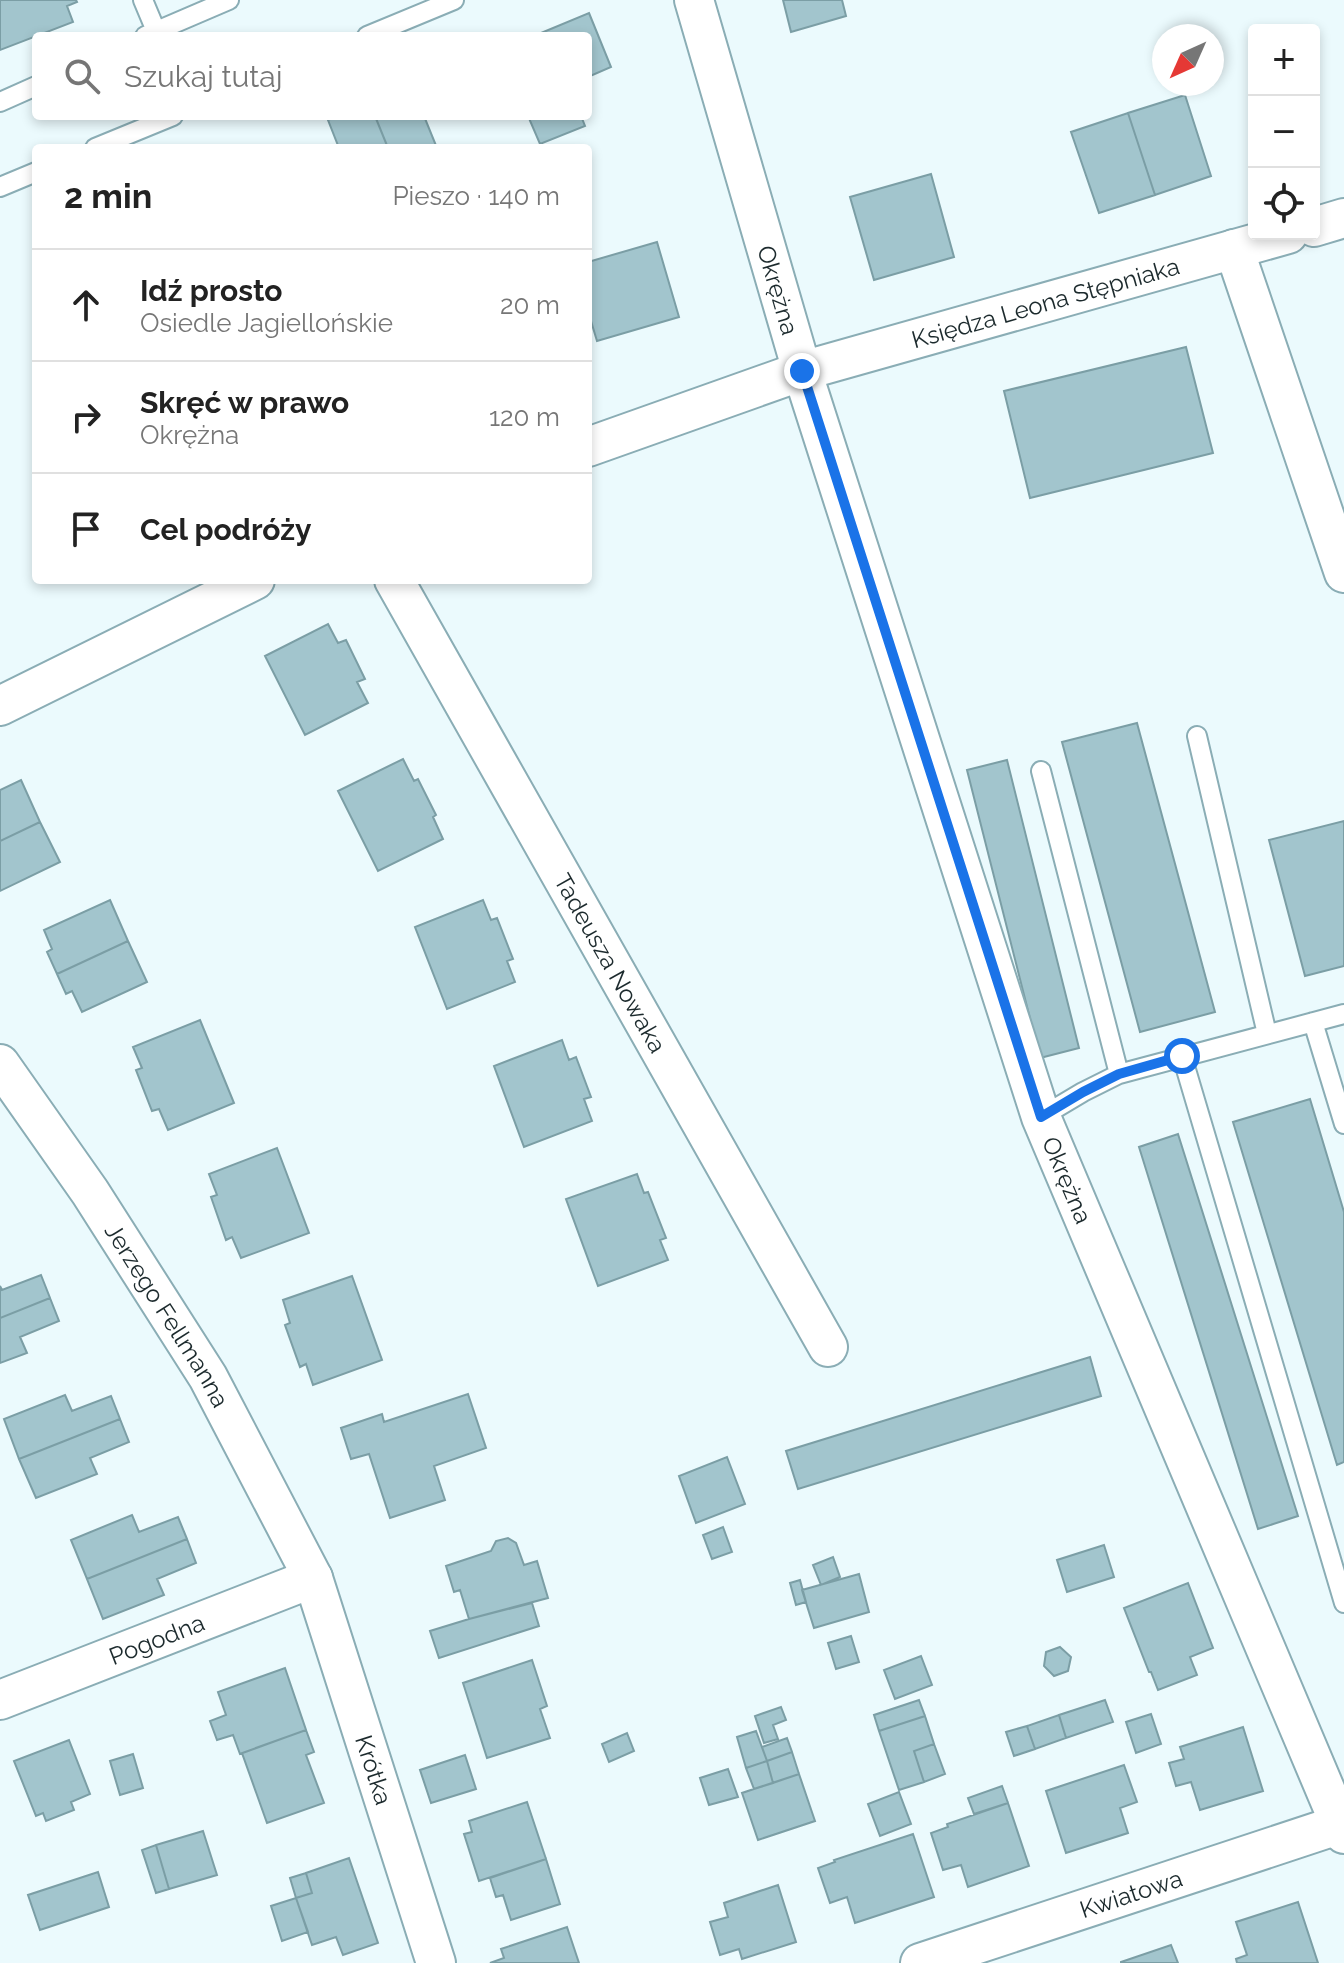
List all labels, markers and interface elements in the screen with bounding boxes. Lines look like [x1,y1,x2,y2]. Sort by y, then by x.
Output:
north arrow [1152,24,1224,96]
map controls [1248,24,1320,240]
button: + [1248,24,1320,96]
search box [32,32,592,120]
icon: search [60,54,104,98]
text: Szukaj tutaj [124,59,282,94]
button: − [1248,96,1320,168]
button: locate [1248,168,1320,240]
text: 2 min [64,176,152,216]
text: Pieszo · 140 m [392,181,560,211]
street label: Okrężna [752,242,805,338]
street label: Księdza Leona Stępniaka [908,251,1183,354]
text: Idź prosto [140,273,283,308]
icon: ahead [64,283,108,327]
text: 20 m [500,290,560,320]
text: Osiedle Jagiellońskie [140,308,393,338]
route end [784,353,820,389]
text: Skręć w prawo [140,385,349,420]
icon: right [64,395,108,439]
text: 120 m [489,402,560,432]
text: Okrężna [140,420,239,450]
icon: arrive [64,507,108,551]
text: Cel podróży [140,512,312,547]
street label: Tadeusza Nowaka [548,868,673,1058]
route start [1164,1038,1200,1074]
street label: Okrężna [1036,1132,1099,1228]
street label: Jerzego Fellmanna [99,1218,236,1412]
street label: Pogodna [105,1607,208,1671]
street label: Krótka [350,1731,399,1808]
street label: Kwiatowa [1076,1863,1186,1924]

